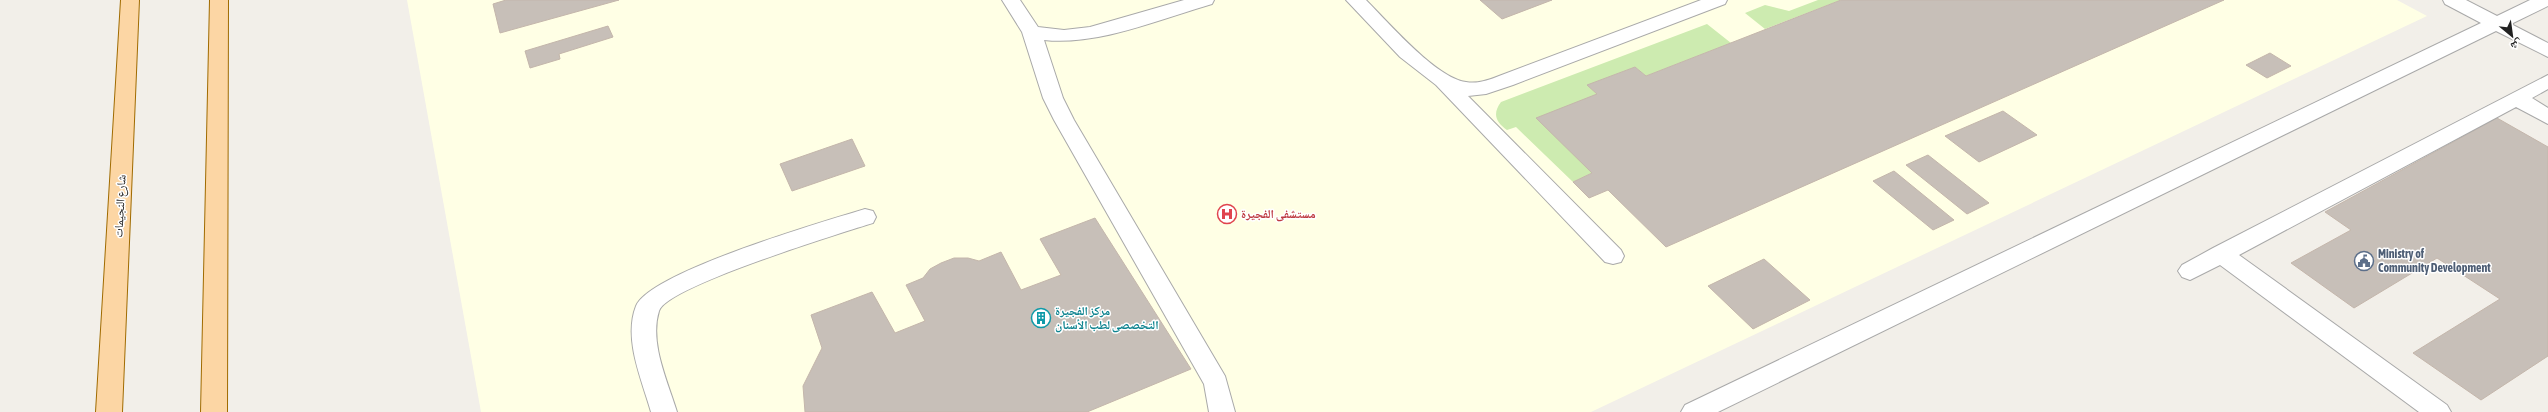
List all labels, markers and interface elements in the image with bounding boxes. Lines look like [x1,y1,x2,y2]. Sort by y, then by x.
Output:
north arrow [2492,16,2532,56]
text: ش [2508,35,2525,53]
street label: شارع النجيمات [111,174,130,238]
hospital icon: مستشفى الفجيرة [1216,203,1238,225]
place label: مستشفى الفجيرة [1241,207,1316,222]
place label: Ministry of Community Development [2378,247,2491,275]
public building icon: Ministry of Community Development [2353,250,2375,272]
place label: مركز الفجيرة التخصصى لطب الأسنان [1055,304,1159,333]
building icon: مركز الفجيرة التخصصى لطب الأسنان [1030,307,1052,329]

